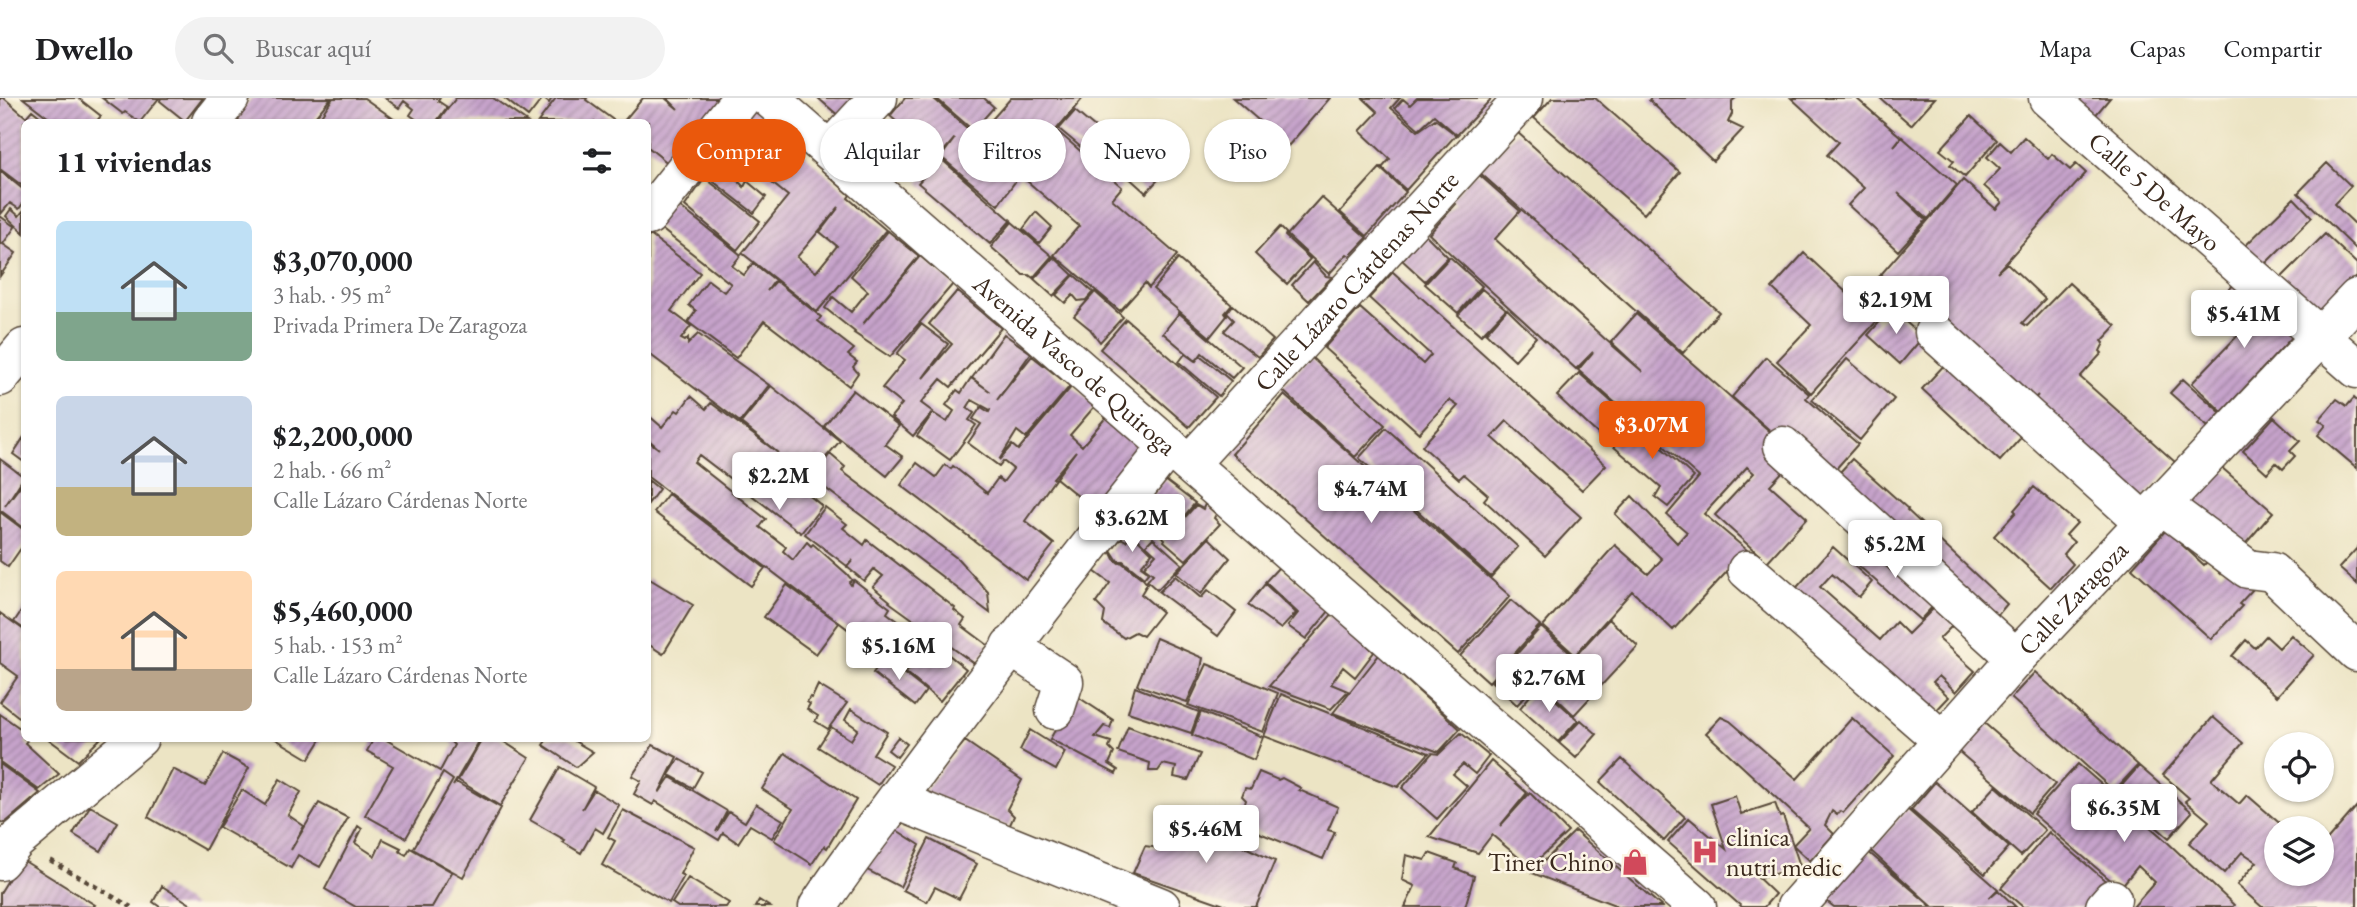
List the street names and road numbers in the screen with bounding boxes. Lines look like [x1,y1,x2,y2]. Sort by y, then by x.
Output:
street label: Calle 5 De Mayo [2081,124,2228,259]
street label: Calle Lázaro Cárdenas Norte [1247,163,1466,399]
street label: Avenida Vasco de Quiroga [965,266,1184,463]
street label: Calle Zaragoza [2010,533,2136,663]

